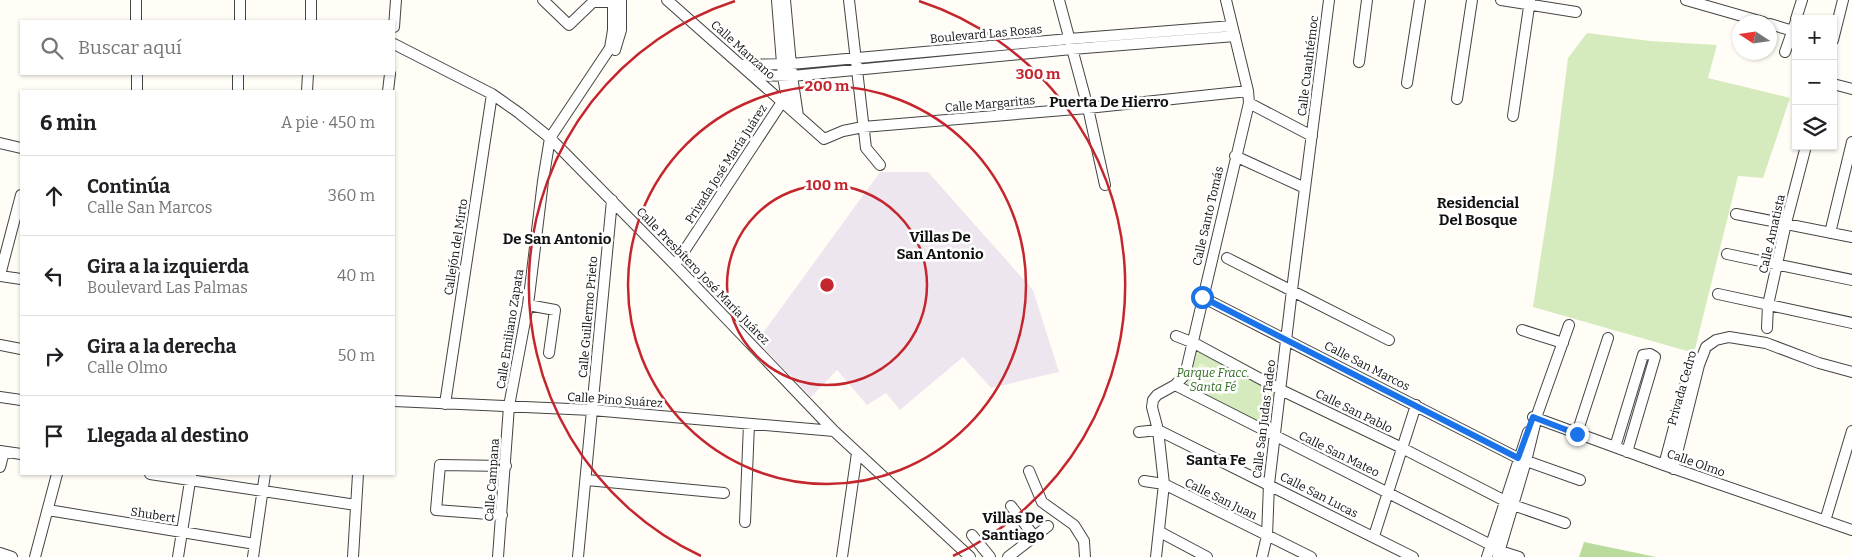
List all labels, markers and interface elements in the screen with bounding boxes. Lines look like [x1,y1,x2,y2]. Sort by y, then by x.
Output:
street label: Calle Cuauhtémoc [1295,15,1321,117]
north arrow [1732,15,1777,60]
map controls [1792,15,1837,150]
button: + [1792,15,1837,60]
street label: Calle Manzano [708,18,778,83]
search box [20,20,395,75]
street label: Boulevard Las Rosas [929,22,1043,46]
icon: search [38,34,66,62]
text: Buscar aquí [78,36,182,59]
button: − [1792,60,1837,105]
text: 300 m [1016,65,1061,83]
text: 200 m [805,77,850,95]
street label: Calle Margaritas [944,93,1036,115]
district label: Puerta De Hierro [1049,93,1169,111]
street label: Privada José María Juárez [682,102,770,226]
button: layers [1792,105,1837,150]
text: 6 min [40,110,96,136]
text: A pie · 450 m [281,113,375,132]
street label: Calle Santo Tomás [1190,165,1226,267]
text: Continúa [87,175,170,198]
text: 100 m [806,176,849,194]
icon: ahead [40,182,68,210]
text: 360 m [328,186,375,205]
street label: Calle Amatista [1756,193,1788,275]
district label: Residencial Del Bosque [1437,194,1520,229]
text: Calle San Marcos [87,198,212,217]
street label: Callejón del Mirto [441,198,471,296]
street label: Calle Presbítero José María Juárez [634,205,772,348]
district label: Villas De San Antonio [896,228,984,263]
district label: De San Antonio [503,230,612,248]
text: Gira a la izquierda [87,255,249,278]
street label: Calle Guillermo Prieto [576,255,600,379]
icon: left [40,262,68,290]
text: 40 m [337,266,375,285]
street label: Calle Emiliano Zapata [494,268,526,390]
centre of rings [818,276,836,294]
text: Boulevard Las Palmas [87,278,248,297]
route start [1191,286,1214,309]
text: Gira a la derecha [87,335,236,358]
street label: Calle San Marcos [1322,338,1412,394]
icon: right [40,342,68,370]
text: 50 m [338,346,375,365]
street label: Privada Cedro [1665,349,1699,427]
text: Calle Olmo [87,358,168,377]
street label: Calle San Judas Tadeo [1250,359,1278,479]
park label: Parque Fracc. Santa Fé [1177,366,1249,394]
street label: Calle San Pablo [1313,386,1395,436]
street label: Calle Pino Suárez [567,390,663,410]
icon: arrive [40,422,68,450]
route end [1566,423,1589,446]
text: Llegada al destino [87,424,249,447]
street label: Calle San Mateo [1296,428,1382,480]
street label: Calle Campana [482,438,502,522]
street label: Calle Olmo [1665,447,1727,480]
district label: Santa Fe [1186,451,1246,469]
street label: Calle San Lucas [1278,469,1361,521]
street label: Calle San Juan [1183,475,1260,523]
street label: Shubert [130,505,177,526]
district label: Villas De Santiago [982,509,1045,544]

